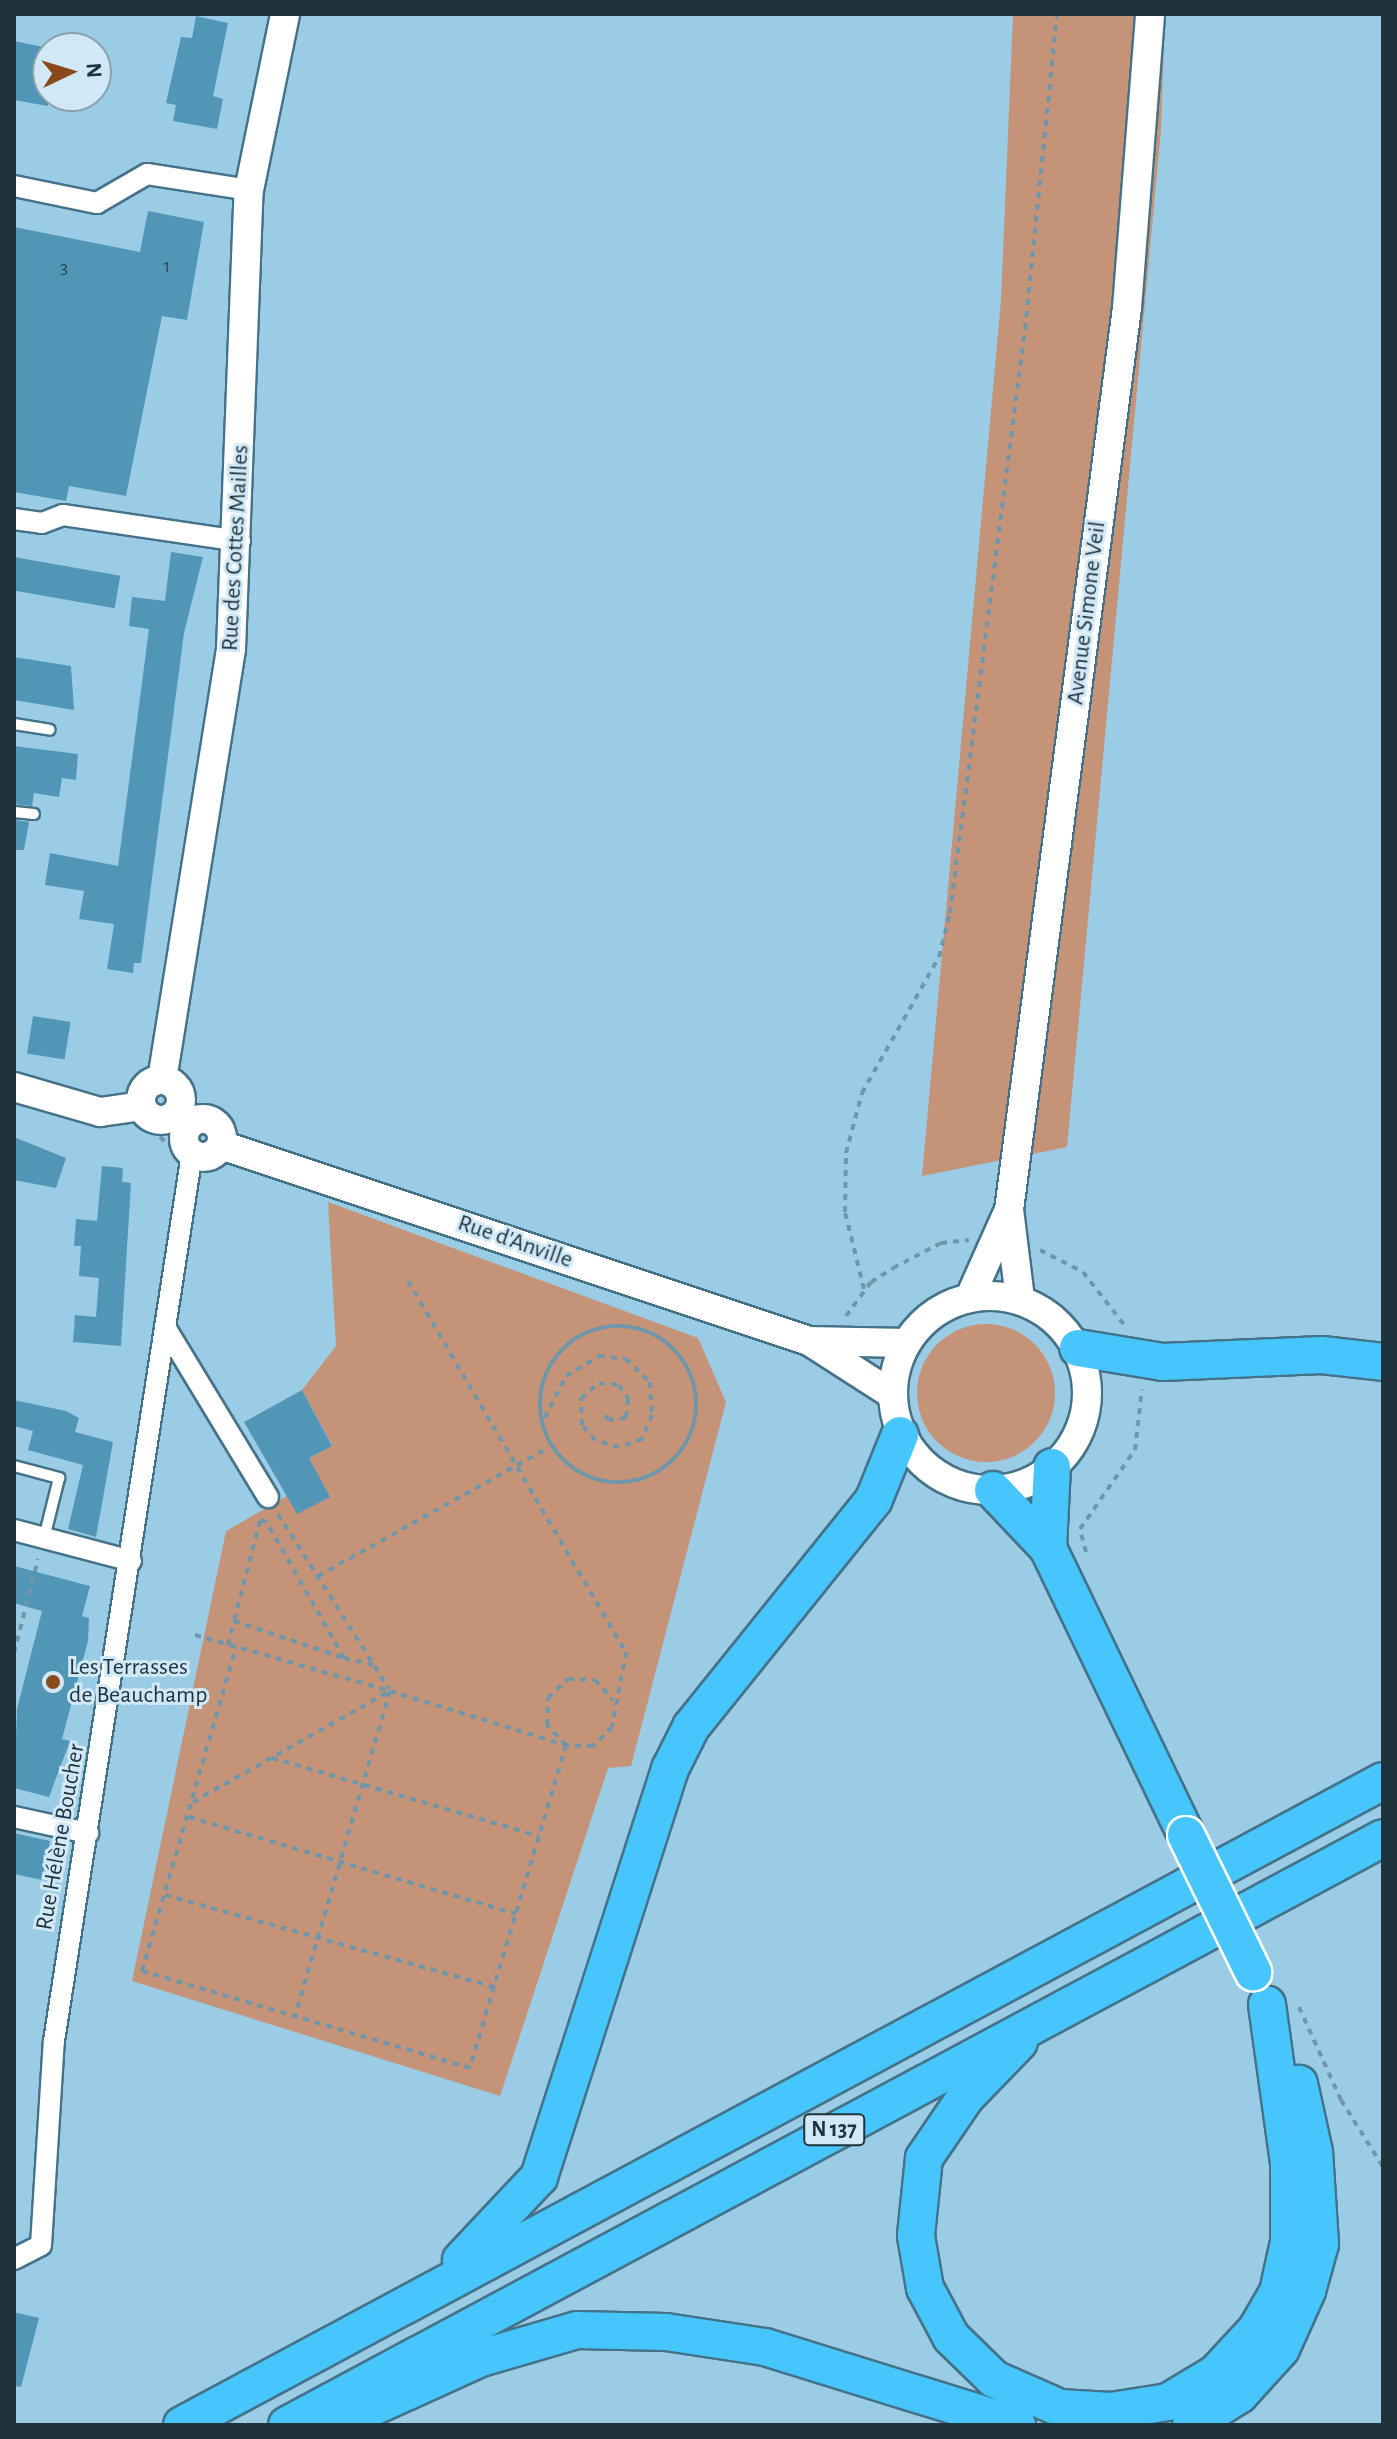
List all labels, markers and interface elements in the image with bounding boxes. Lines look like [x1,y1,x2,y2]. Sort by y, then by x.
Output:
north arrow [32,32,112,112]
text: N [82,62,105,79]
house number: 1 [164,254,170,278]
house number: 3 [60,255,68,279]
street label: Rue des Cottes Mailles [216,444,256,652]
street label: Avenue Simone Veil [1061,520,1113,706]
street label: Rue d'Anville [454,1209,576,1275]
place label: Les Terrasses de Beauchamp [69,1654,207,1710]
marker: Les Terrasses de Beauchamp [44,1673,62,1691]
street label: Rue Hélène Boucher [30,1742,92,1932]
road number: N 137 [802,2112,866,2148]

